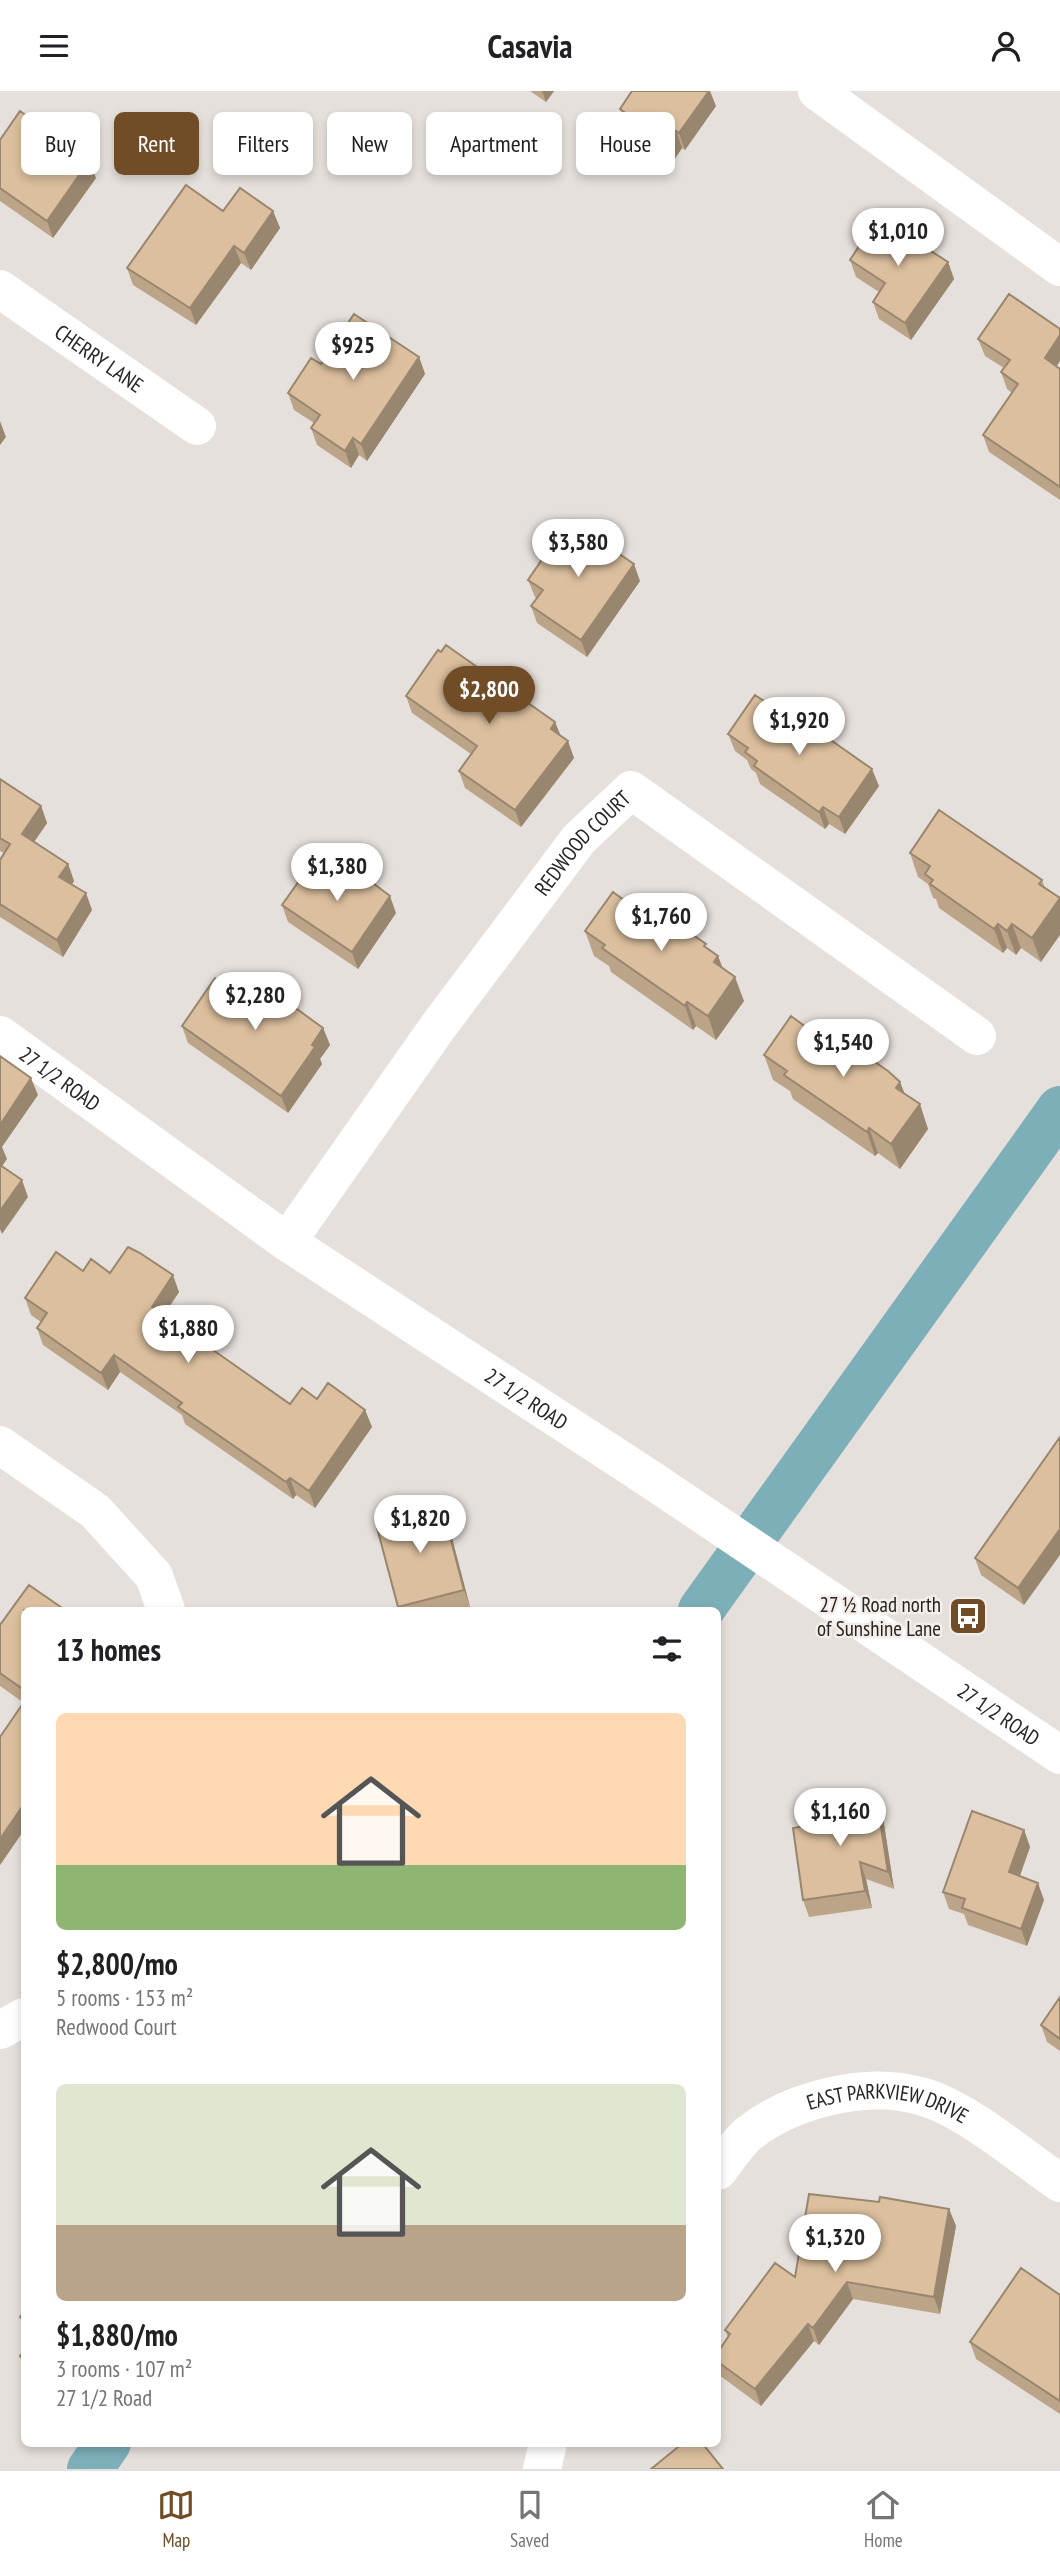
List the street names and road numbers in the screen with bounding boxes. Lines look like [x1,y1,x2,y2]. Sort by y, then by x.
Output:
street label: CHERRY LANE [50,318,149,398]
street label: REDWOOD COURT [528,784,636,901]
street label: 27 1/2 ROAD [14,1040,106,1117]
street label: 27 1/2 ROAD [480,1362,573,1435]
street label: 27 1/2 ROAD [953,1677,1045,1751]
street label: EAST PARKVIEW DRIVE [803,2077,974,2129]

